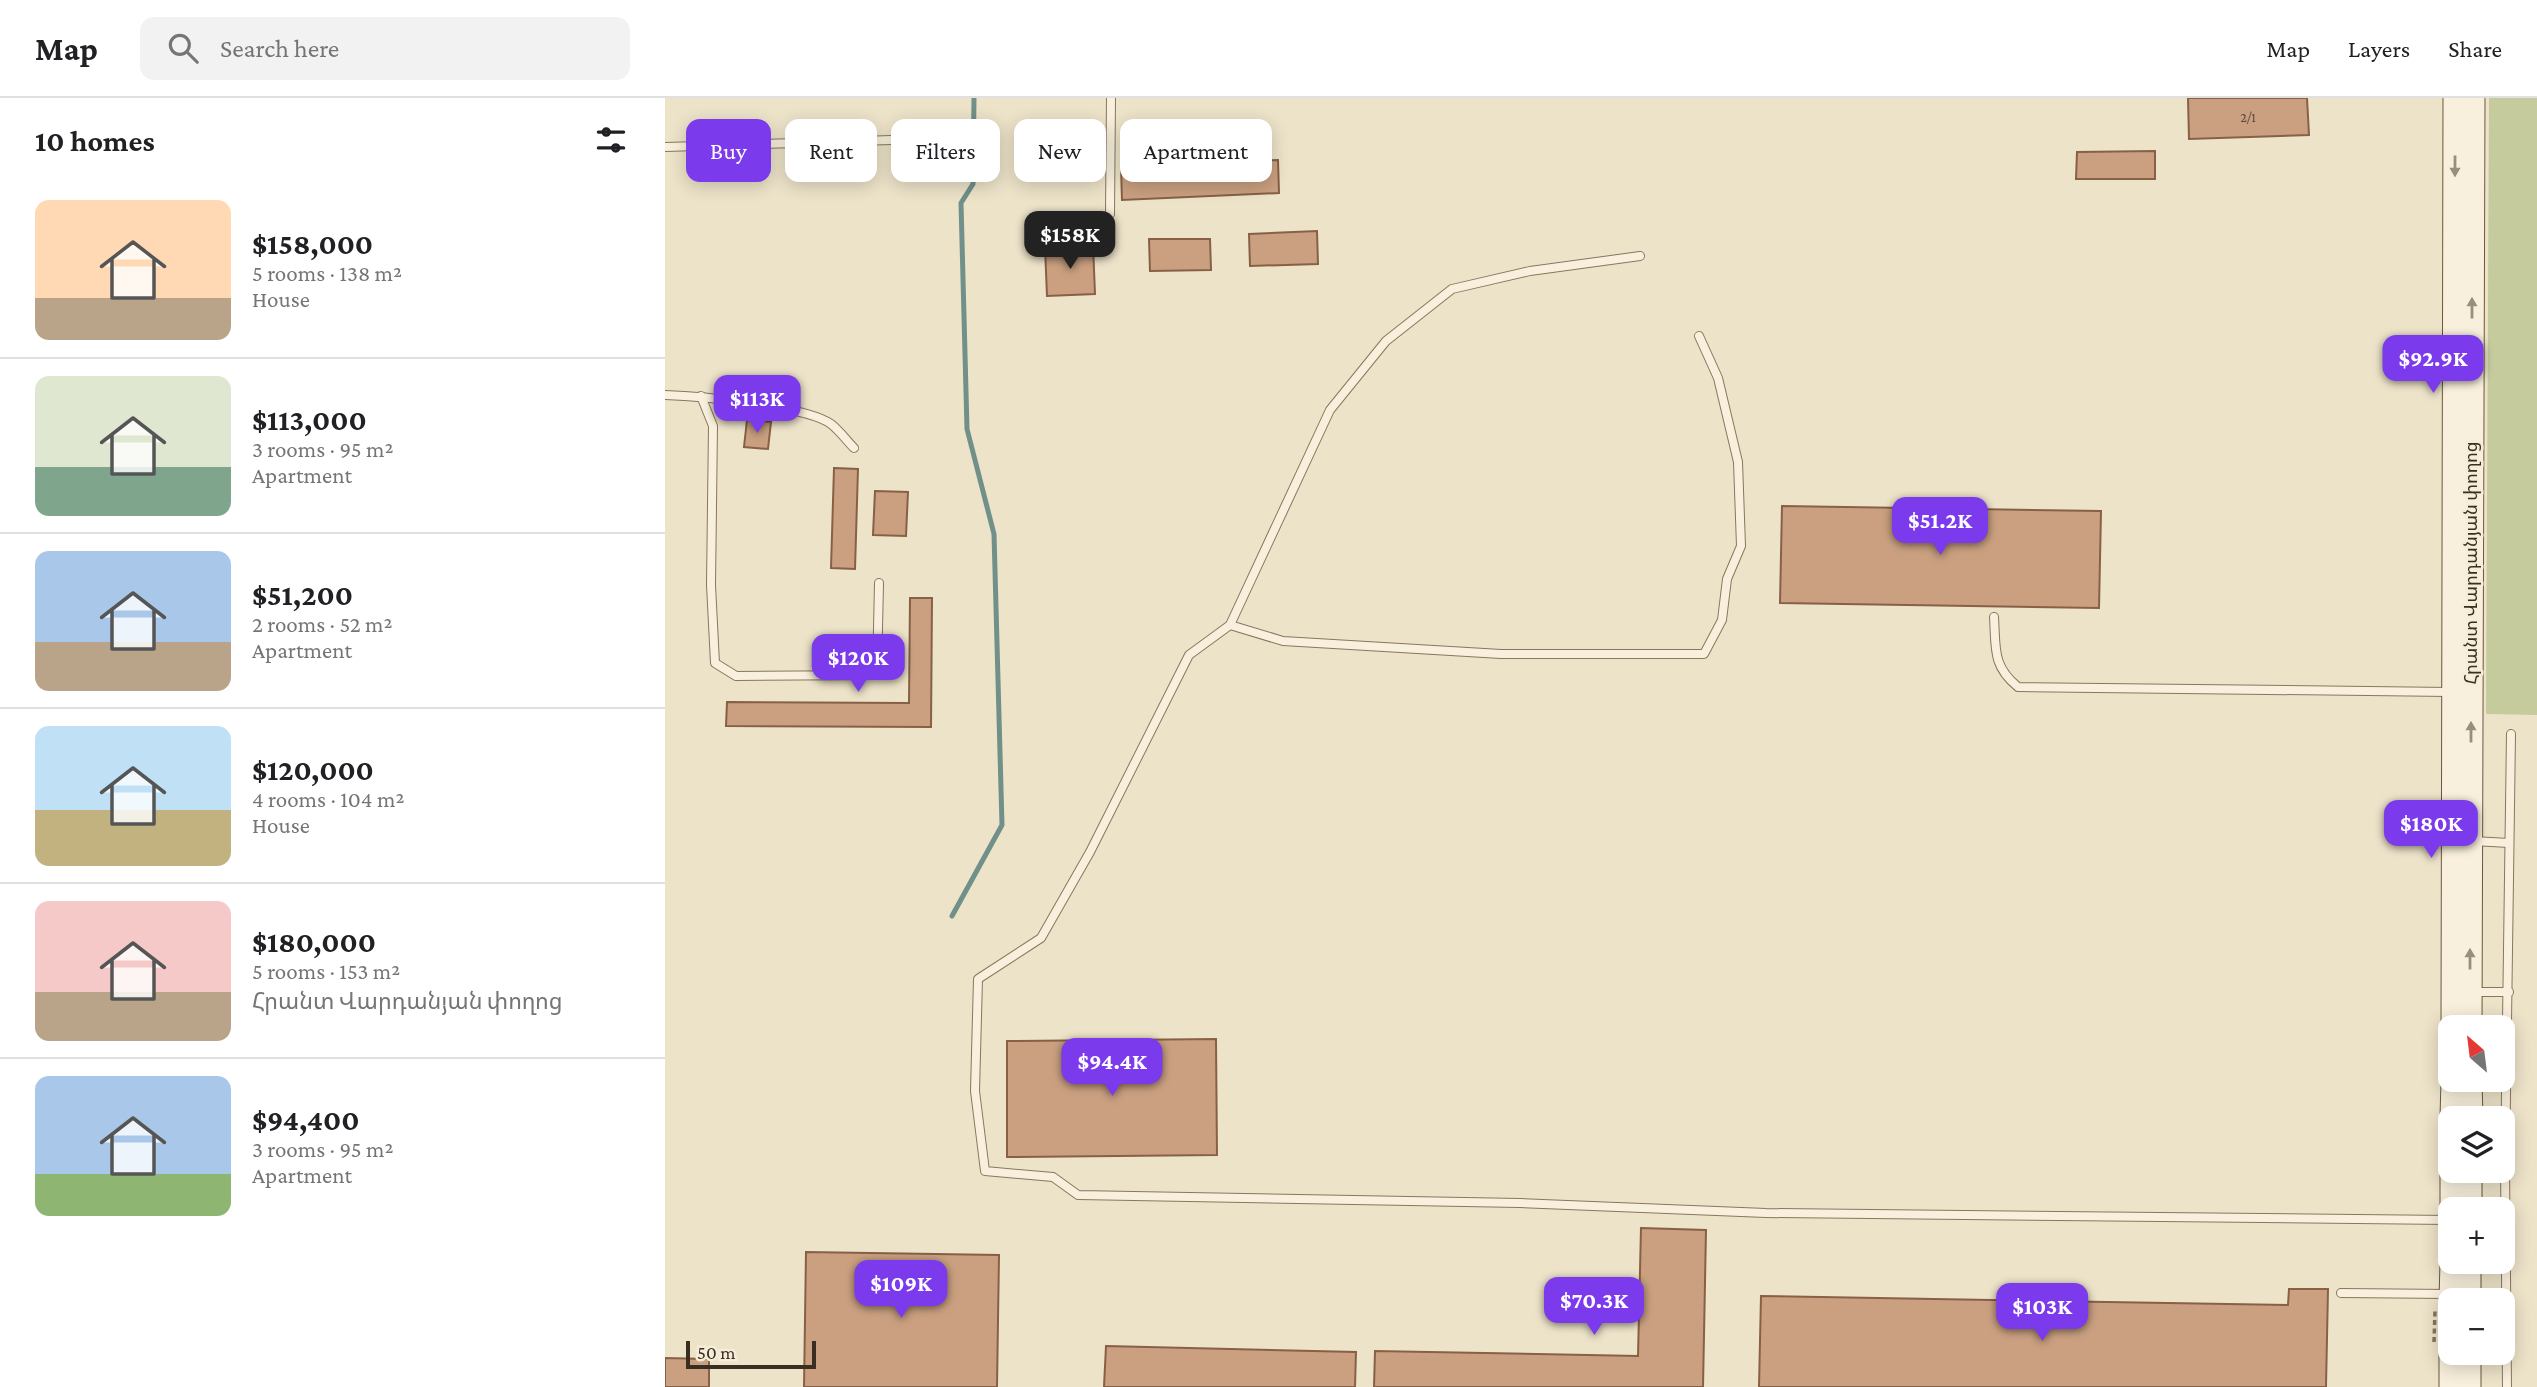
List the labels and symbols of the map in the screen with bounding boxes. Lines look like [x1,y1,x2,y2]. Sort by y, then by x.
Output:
house number: 2/1 [2240,109,2256,125]
one-way arrow [2449,155,2461,177]
pin: $158K [1021,212,1119,271]
one-way arrow [2466,297,2478,319]
pin: $92.9K [2376,336,2490,395]
pin: $113K [708,376,806,435]
street label: Հրանտ Վարդանյան փողոց [2461,441,2481,685]
pin: $51.2K [1883,498,1997,557]
pin: $120K [809,634,907,694]
one-way arrow [2465,720,2477,742]
pin: $180K [2382,800,2480,860]
one-way arrow [2464,948,2476,970]
north arrow [2438,1015,2515,1092]
pin: $94.4K [1055,1038,1169,1098]
pin: $109K [852,1260,950,1320]
pin: $70.3K [1537,1278,1651,1337]
pin: $103K [1993,1284,2091,1343]
scale bar [686,1338,815,1370]

